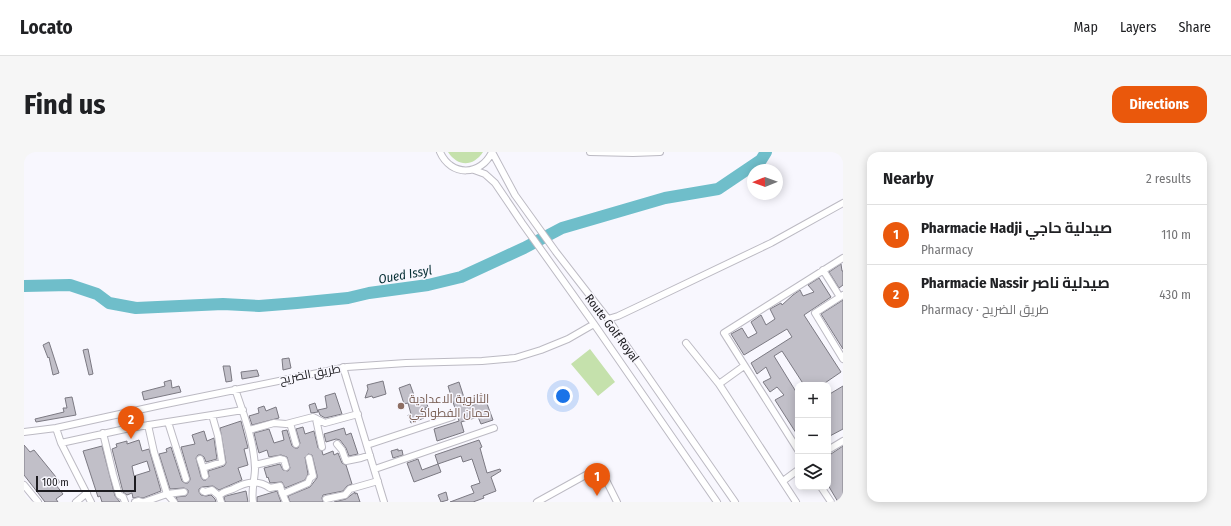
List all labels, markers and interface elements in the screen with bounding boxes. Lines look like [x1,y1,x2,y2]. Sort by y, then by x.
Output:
text: Locato [20,16,73,39]
text: Map [1074,19,1098,36]
text: Layers [1120,19,1156,36]
text: Share [1178,19,1211,36]
button: Directions [1112,86,1207,123]
text: Find us [24,88,106,121]
north arrow [747,164,783,200]
text: Nearby [883,168,934,189]
text: 2 results [1146,171,1191,186]
text: Pharmacie Hadji صيدلية حاجي [921,219,1112,237]
text: 1 [893,227,899,242]
text: 110 m [1161,227,1191,242]
text: Pharmacy [921,242,973,257]
water label: Oued Issyl [377,262,434,287]
text: Pharmacie Nassir صيدلية ناصر [921,274,1110,292]
text: 2 [893,287,899,302]
text: 430 m [1159,287,1191,302]
street label: Route Golf Royal [582,291,642,365]
text: Pharmacy · طريق الضريح [921,302,1049,317]
street label: طريق الضريح [278,361,342,388]
map controls [795,382,831,490]
button: + [795,382,831,418]
your location [553,386,573,406]
place label: الثانوية الاعدادية حمان الفطواكي [409,392,490,423]
marker: الثانوية الاعدادية حمان الفطواكي [396,401,406,411]
pin: 2 [118,406,144,439]
button: − [795,418,831,454]
button: layers [795,454,831,490]
pin: 1 [584,463,610,496]
scale bar [36,474,136,493]
text: 100 m [42,476,69,489]

